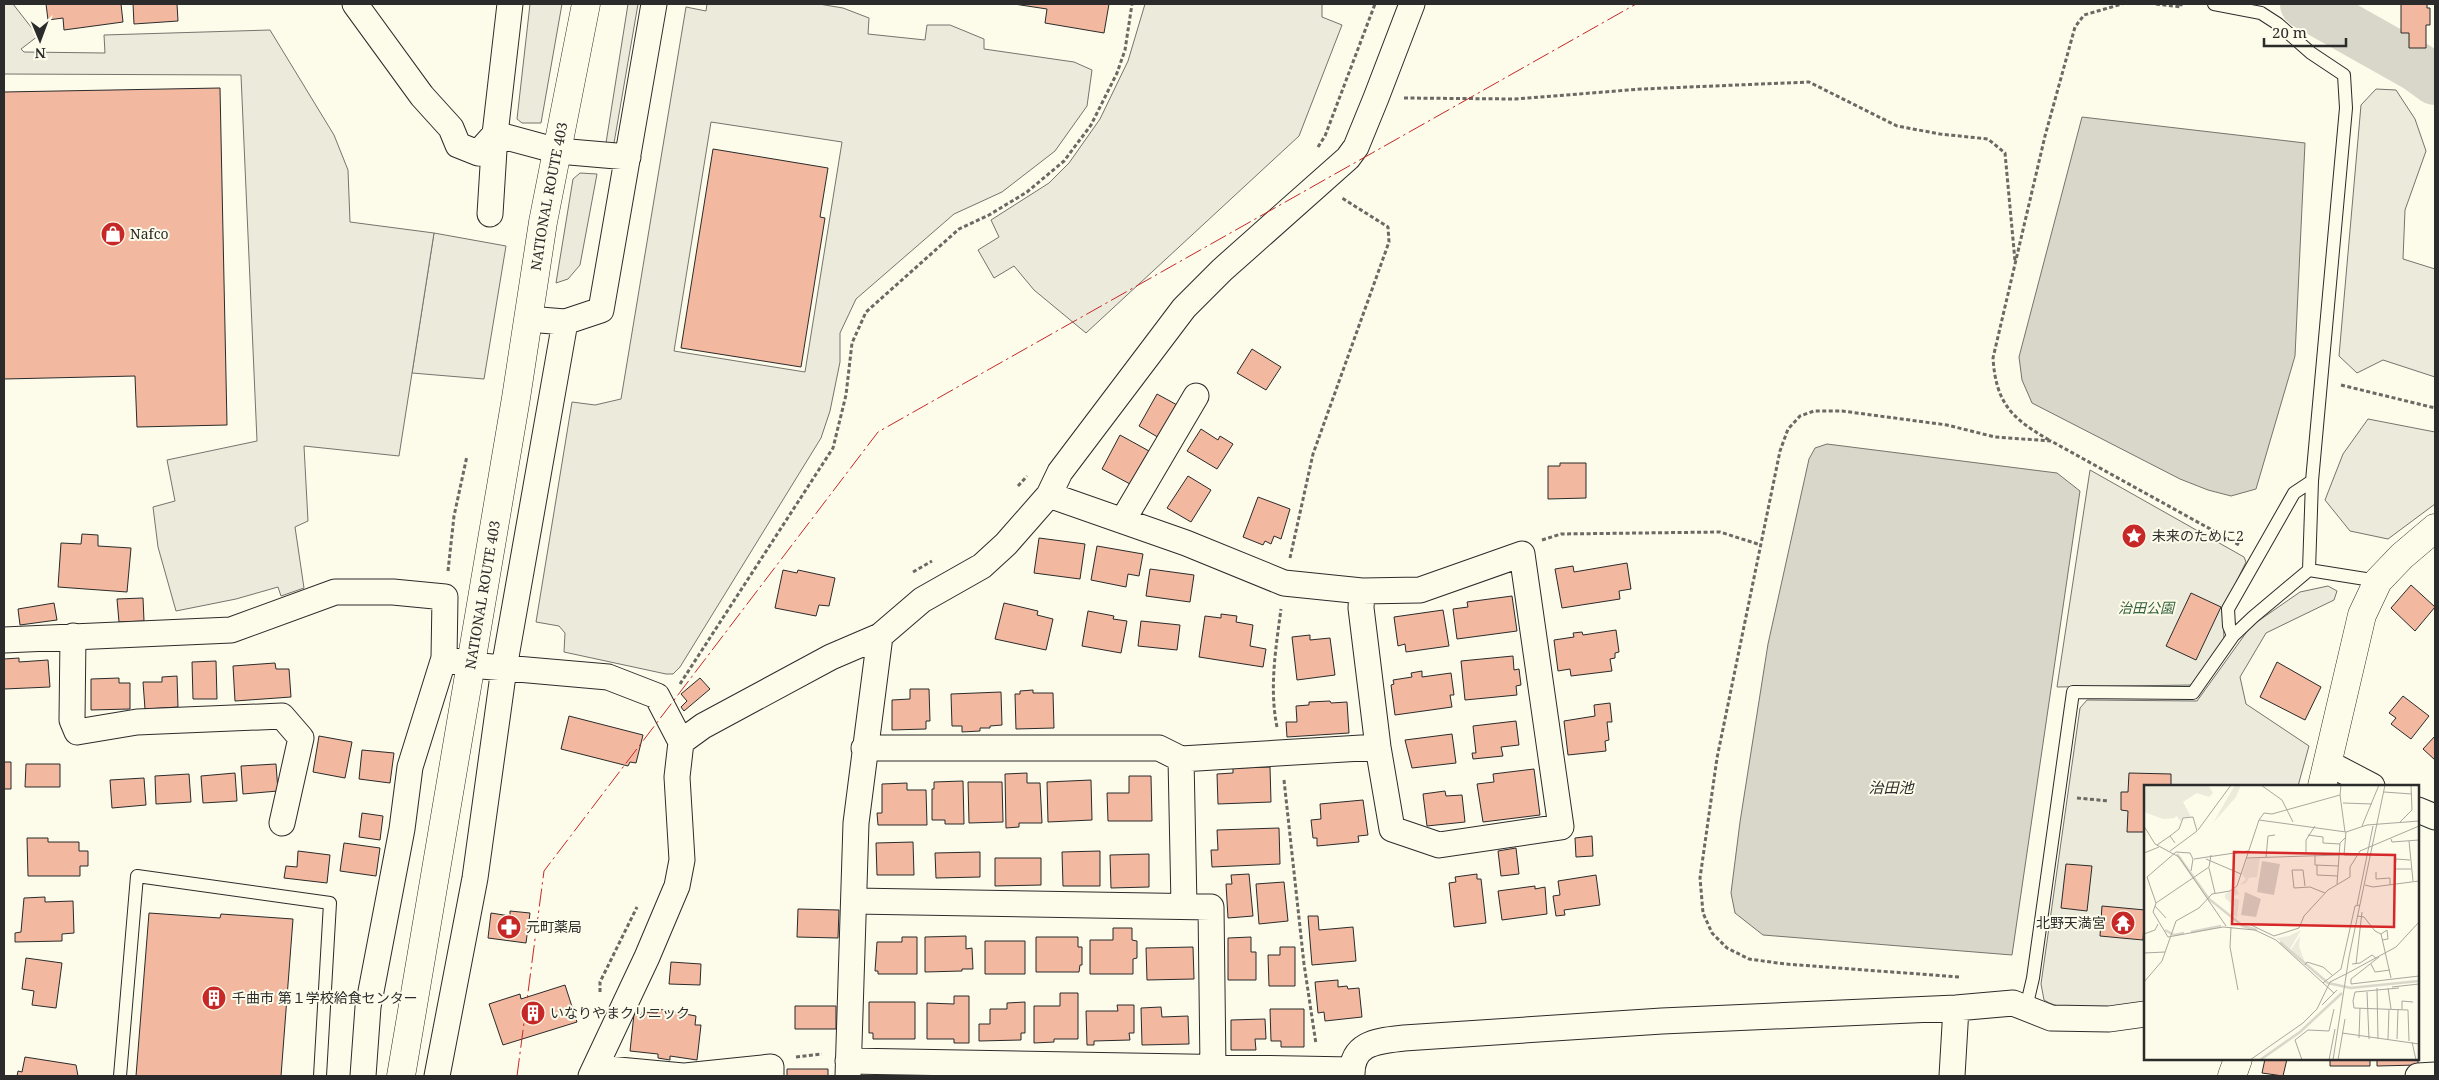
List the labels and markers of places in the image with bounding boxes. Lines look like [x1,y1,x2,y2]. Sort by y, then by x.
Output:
shop icon: Nafco [100,221,126,247]
place label: Nafco [130,224,169,243]
place icon: 未来のために2 [2121,523,2147,549]
place label: 未来のために2 [2152,526,2244,545]
temple icon: 北野天満宮 [2110,910,2136,936]
place label: 北野天満宮 [2036,913,2106,932]
pharmacy icon: 元町薬局 [496,914,522,940]
place label: 元町薬局 [526,917,582,936]
building icon: 千曲市 第１学校給食センター [201,985,227,1011]
place label: 千曲市 第１学校給食センター [232,988,418,1007]
building icon: いなりやまクリニック [520,1000,546,1026]
place label: いなりやまクリニック [550,1003,690,1022]

